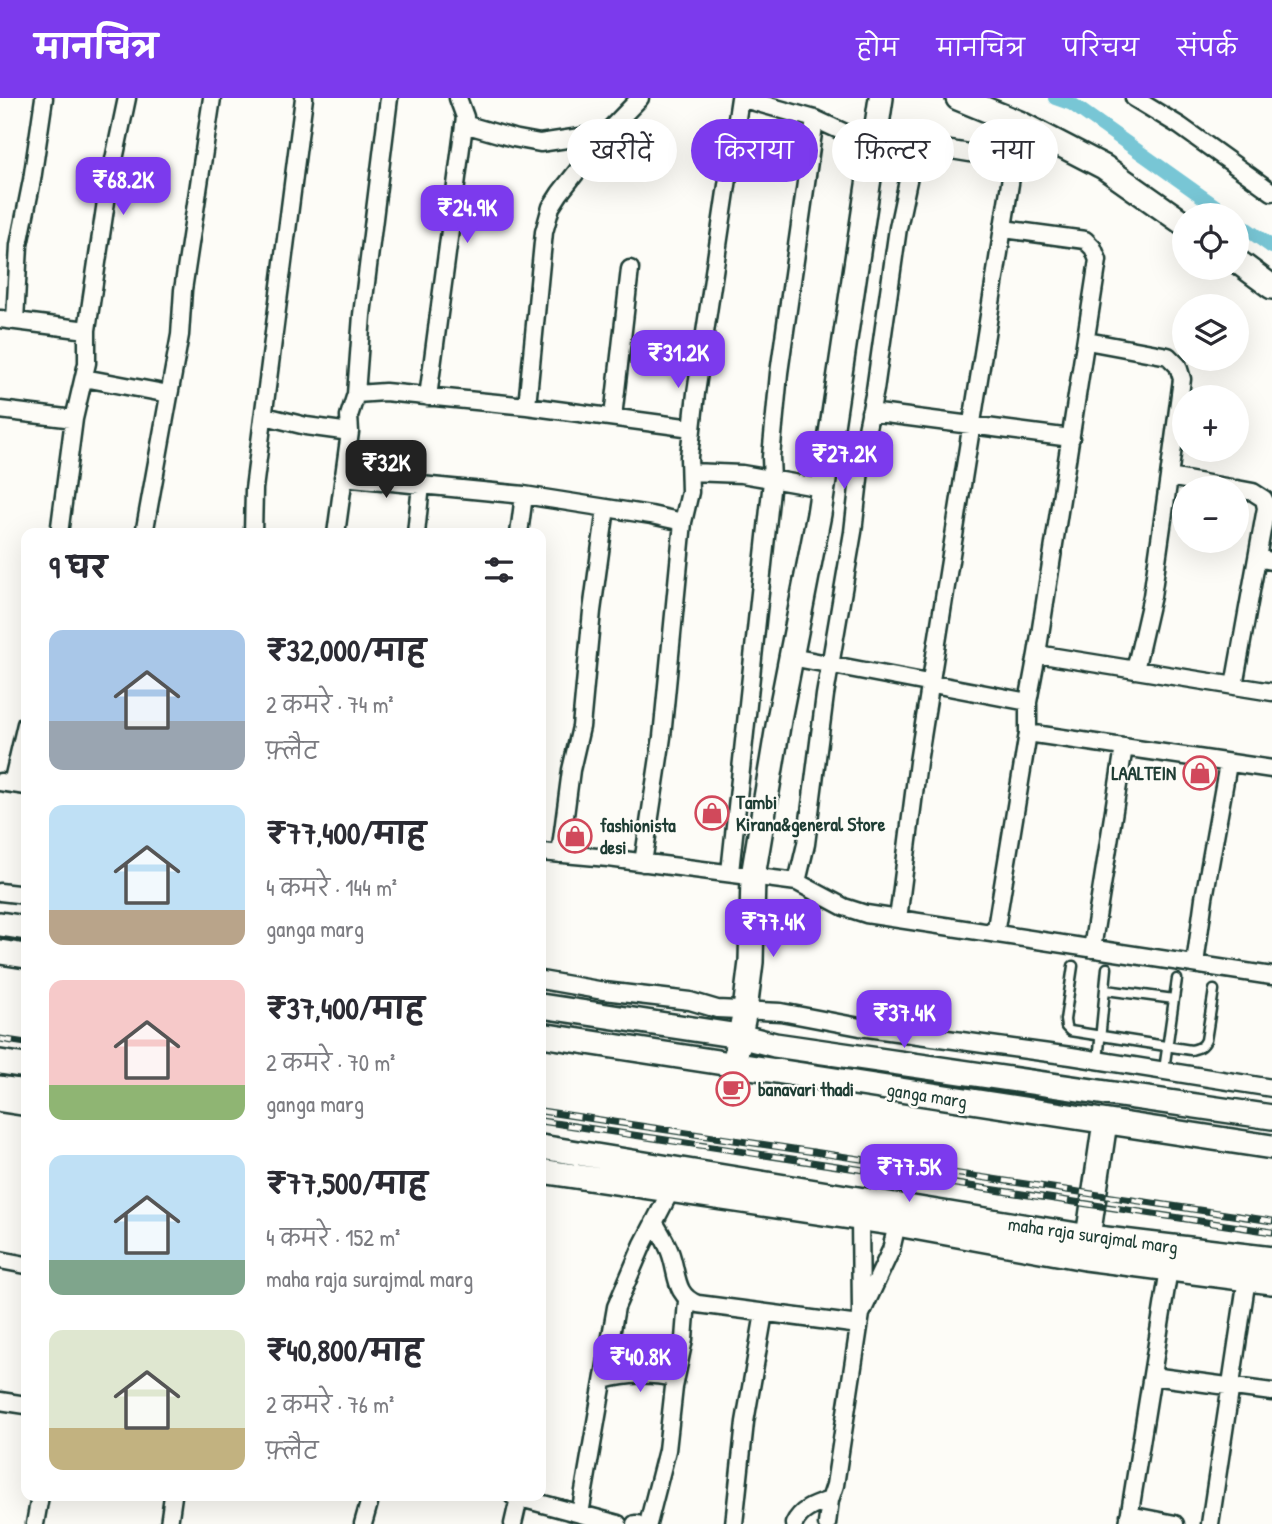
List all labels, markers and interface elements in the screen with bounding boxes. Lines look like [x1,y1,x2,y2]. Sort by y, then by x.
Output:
text: मानचित्र [35,24,158,68]
text: होम [856,31,899,63]
text: मानचित्र [937,31,1025,63]
text: परिचय [1063,31,1139,63]
text: संपर्क [1177,31,1237,63]
chip: खरीदें [567,119,677,182]
chip: किराया [691,119,818,182]
chip: फ़िल्टर [832,119,954,182]
chip: नया [968,119,1058,182]
pin: ₹68.2K [66,158,180,217]
text: ₹68.2K [92,164,154,195]
pin: ₹24.9K [410,186,524,245]
text: ₹24.9K [437,192,497,223]
map controls [1172,203,1249,553]
button: locate [1172,203,1249,280]
button: layers [1172,294,1249,371]
pin: ₹31.2K [621,330,735,390]
text: ₹31.2K [647,337,709,368]
button: + [1172,385,1249,462]
pin: ₹27.2K [787,432,901,491]
text: ₹27.2K [811,438,877,469]
pin: ₹32K [345,440,427,500]
text: ₹32K [362,447,410,478]
button: − [1172,476,1249,553]
text: 9 घर [49,547,107,587]
icon: filters [480,551,518,589]
text: ₹32,000/माह [266,630,426,670]
icon: home [105,658,189,742]
text: 2 कमरे · 74 m² [266,689,394,720]
text: फ़्लैट [266,735,318,766]
shop icon: LAALTEIN [1181,754,1219,792]
place label: LAALTEIN [1111,760,1176,786]
place label: Tambi Kirana&general Store [735,789,886,838]
shop icon: Tambi Kirana&general Store [693,794,731,832]
place label: fashionista desi [600,812,676,860]
text: ₹77,400/माह [266,813,426,853]
shop icon: fashionista desi [556,817,594,855]
icon: home [105,833,189,917]
text: 4 कमरे · 144 m² [266,872,397,903]
pin: ₹77.4K [716,900,830,959]
text: ₹77.4K [741,906,805,937]
text: ganga marg [266,913,364,944]
text: ₹37,400/माह [266,988,425,1028]
pin: ₹37.4K [847,990,961,1050]
text: ₹37.4K [872,997,936,1028]
icon: home [105,1008,189,1092]
text: 2 कमरे · 70 m² [266,1047,395,1078]
cafe icon: banavari thadi [714,1070,752,1108]
place label: banavari thadi [758,1076,854,1102]
street label: ganga marg [885,1076,969,1114]
text: ganga marg [266,1088,364,1119]
pin: ₹77.5K [852,1144,966,1204]
text: ₹77.5K [876,1151,942,1182]
text: ₹77,500/माह [266,1163,427,1203]
icon: home [105,1183,189,1267]
street label: maha raja surajmal marg [1006,1210,1180,1260]
text: 4 कमरे · 152 m² [266,1222,400,1253]
text: maha raja surajmal marg [266,1263,473,1294]
text: ₹40,800/माह [266,1330,423,1370]
pin: ₹40.8K [583,1334,697,1394]
text: ₹40.8K [609,1341,671,1372]
icon: home [105,1358,189,1442]
text: 2 कमरे · 76 m² [266,1389,394,1420]
text: फ़्लैट [266,1435,318,1466]

